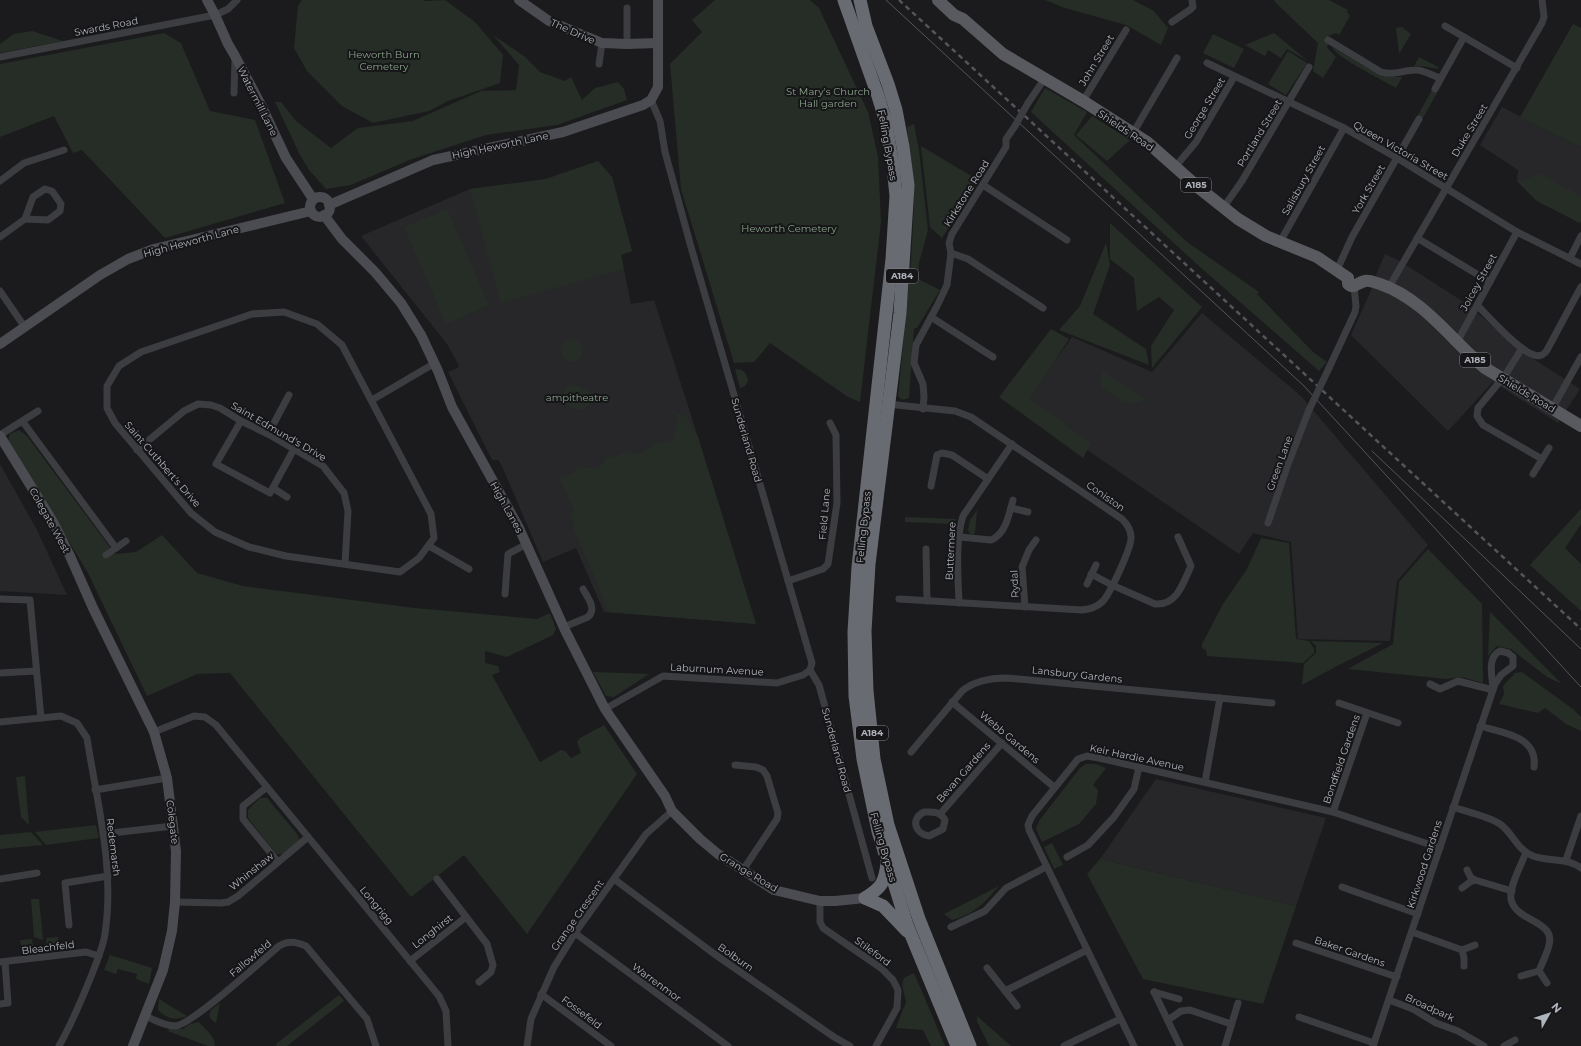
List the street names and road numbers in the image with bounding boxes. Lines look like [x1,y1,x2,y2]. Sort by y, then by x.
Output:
street label: Swards Road [73,14,139,39]
street label: The Drive [549,16,597,47]
street label: John Street [1075,32,1117,89]
street label: Watermill Lane [234,64,281,138]
street label: George Street [1181,75,1228,141]
street label: Portland Street [1234,97,1285,169]
street label: Duke Street [1448,101,1490,159]
street label: Shields Road [1095,107,1156,154]
street label: Felling Bypass [875,109,900,182]
street label: Queen Victoria Street [1351,118,1450,183]
street label: High Heworth Lane [451,129,549,162]
street label: Salisbury Street [1279,143,1328,218]
street label: Kirkstone Road [941,158,992,229]
street label: York Street [1349,162,1388,216]
road number: A185 [1181,178,1211,192]
street label: High Heworth Lane [142,222,240,260]
street label: Joicey Street [1457,251,1500,314]
road number: A184 [886,269,918,283]
road number: A185 [1460,353,1490,367]
street label: Shields Road [1496,371,1558,416]
street label: Sunderland Road [728,396,765,484]
street label: Saint Edmund's Drive [229,399,329,464]
street label: Saint Cuthbert's Drive [122,419,203,510]
street label: Green Lane [1263,434,1295,492]
street label: Coniston [1084,478,1128,514]
street label: High Lanes [487,479,526,535]
street label: Colegate West [26,485,73,555]
street label: Field Lane [816,488,833,540]
street label: Felling Bypass [853,491,874,563]
street label: Buttermere [942,521,959,581]
street label: Rydal [1008,570,1021,598]
street label: Laburnum Avenue [670,661,764,678]
street label: Lansbury Gardens [1031,663,1123,686]
street label: Sunderland Road [819,706,854,794]
street label: Webb Gardens [977,708,1043,766]
street label: Bondfield Gardens [1320,713,1363,805]
road number: A184 [856,726,888,740]
street label: Bevan Gardens [934,739,993,805]
street label: Keir Hardie Avenue [1089,741,1185,774]
street label: Colegate [163,799,182,845]
street label: Felling Bypass [867,811,900,884]
street label: Redemarsh [104,817,124,877]
street label: Kirkwood Gardens [1404,818,1445,910]
street label: Whinshaw [226,849,276,893]
street label: Grange Road [717,850,780,895]
street label: Grange Crescent [548,877,607,953]
street label: Longrigg [357,884,396,927]
street label: Longhirst [409,911,455,951]
street label: Baker Gardens [1313,933,1387,970]
street label: Stileford [852,934,893,969]
street label: Fallowfeld [227,937,274,980]
street label: Bleachfeld [21,938,75,957]
street label: Bolburn [715,940,756,974]
street label: Warrenmor [629,960,684,1005]
street label: Broadpark [1403,990,1457,1025]
street label: Fossefeld [559,993,604,1032]

